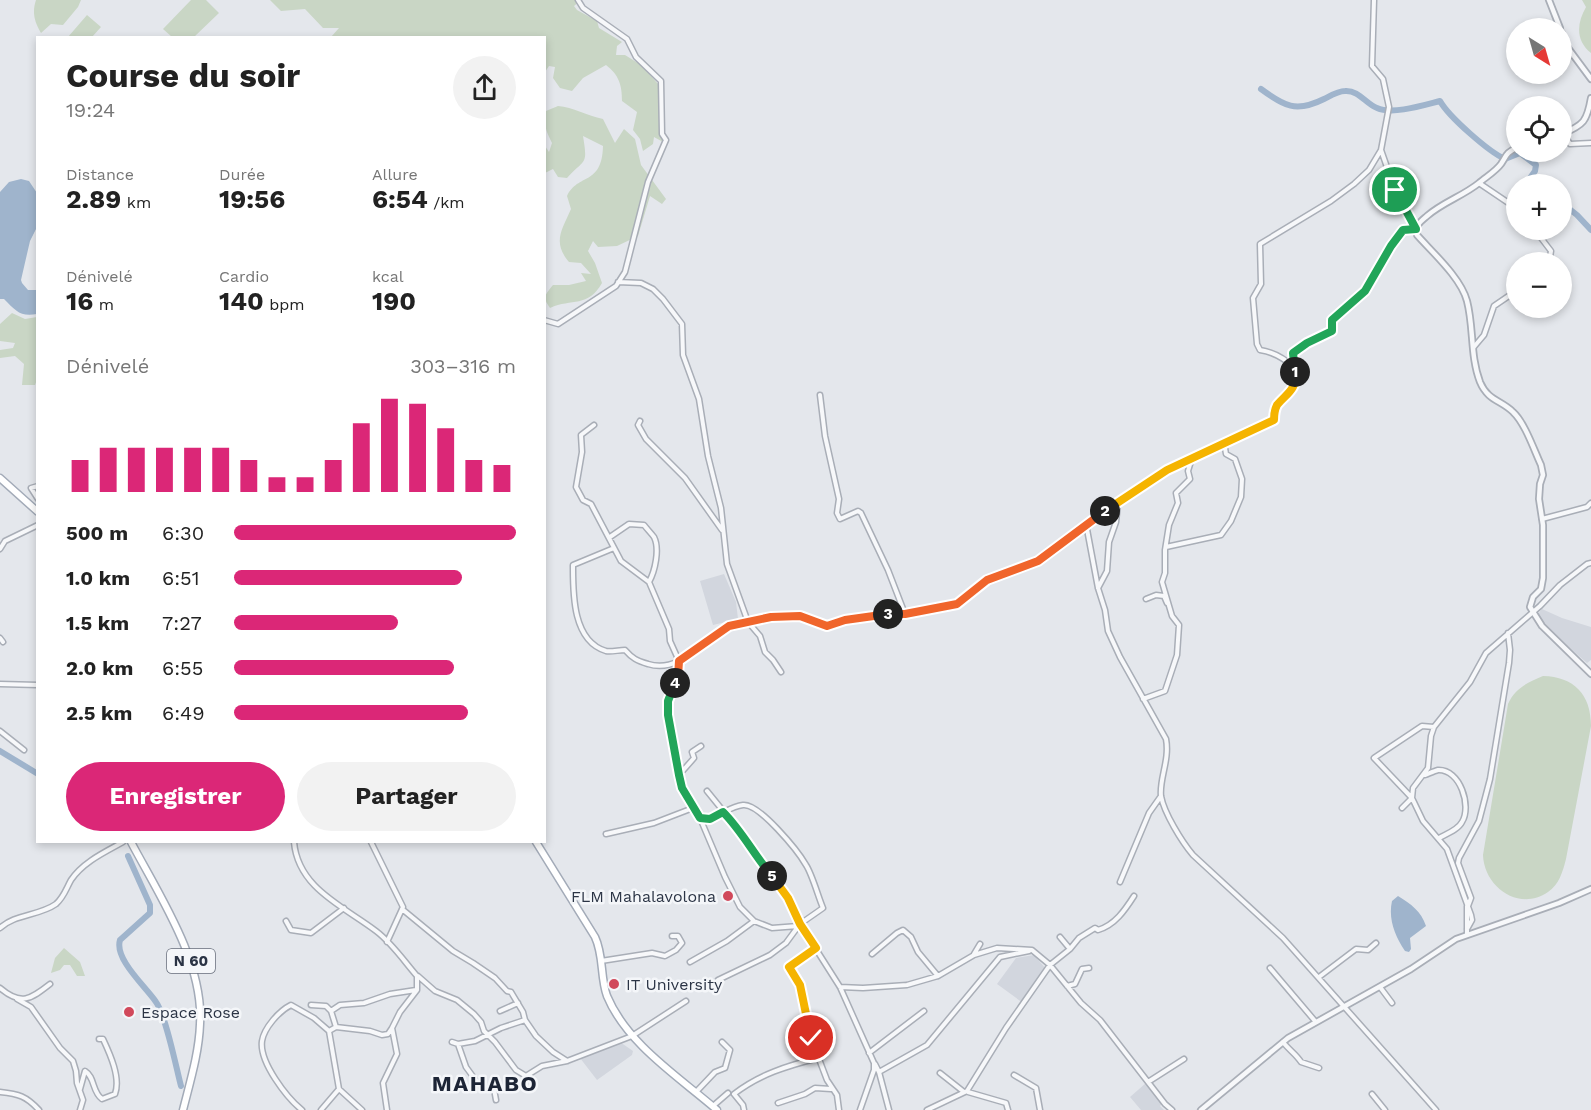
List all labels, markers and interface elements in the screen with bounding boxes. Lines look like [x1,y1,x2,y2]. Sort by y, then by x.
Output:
north arrow [1506,18,1572,84]
map controls [1506,18,1572,318]
text: Course du soir [66,56,300,95]
button: share [453,56,516,119]
button: locate [1506,96,1572,162]
text: 19:24 [66,98,115,122]
pin [1369,164,1420,215]
text: Distance [66,165,134,184]
text: Durée [219,165,265,184]
text: Allure [372,165,418,184]
icon: arrive [1378,173,1411,206]
button: + [1506,174,1572,240]
text: 2.89 [66,184,121,214]
text: 19:56 [219,184,285,214]
text: 6:54 [372,184,428,214]
text: km [121,193,151,212]
text: /km [428,193,465,212]
button: − [1506,252,1572,318]
text: Dénivelé [66,267,133,286]
text: Cardio [219,267,269,286]
text: kcal [372,267,404,286]
text: 16 [66,286,93,316]
text: 140 [219,286,264,316]
text: 190 [372,286,416,316]
text: m [93,295,114,314]
text: bpm [264,295,305,314]
text: Dénivelé [66,354,149,378]
text: 303–316 m [410,354,516,378]
pin: 1 [1280,357,1310,387]
text: 1 [1292,362,1298,381]
pin: 2 [1090,496,1120,526]
text: 2 [1100,501,1110,520]
text: 500 m [66,521,128,545]
text: 6:30 [162,521,204,545]
text: 1.0 km [66,566,130,590]
text: 6:51 [162,566,200,590]
pin: 3 [873,599,903,629]
text: 3 [883,604,893,623]
text: 1.5 km [66,611,129,635]
text: 7:27 [162,611,202,635]
text: 2.0 km [66,656,133,680]
text: 6:55 [162,656,203,680]
pin: 4 [660,668,690,698]
text: 4 [670,673,680,692]
text: 2.5 km [66,701,132,725]
text: 6:49 [162,701,205,725]
button: Enregistrer [66,762,285,831]
button: Partager [297,762,516,831]
pin: 5 [757,861,787,891]
text: 5 [767,866,777,885]
place label: FLM Mahalavolona [571,887,716,906]
marker: FLM Mahalavolona [721,889,735,903]
road number: N 60 [167,949,215,973]
place label: IT University [626,975,723,994]
marker: IT University [607,977,621,991]
place label: Espace Rose [141,1003,240,1022]
marker: Espace Rose [122,1005,136,1019]
pin [785,1012,836,1063]
icon: check [794,1021,827,1054]
district label: MAHABO [432,1071,538,1096]

